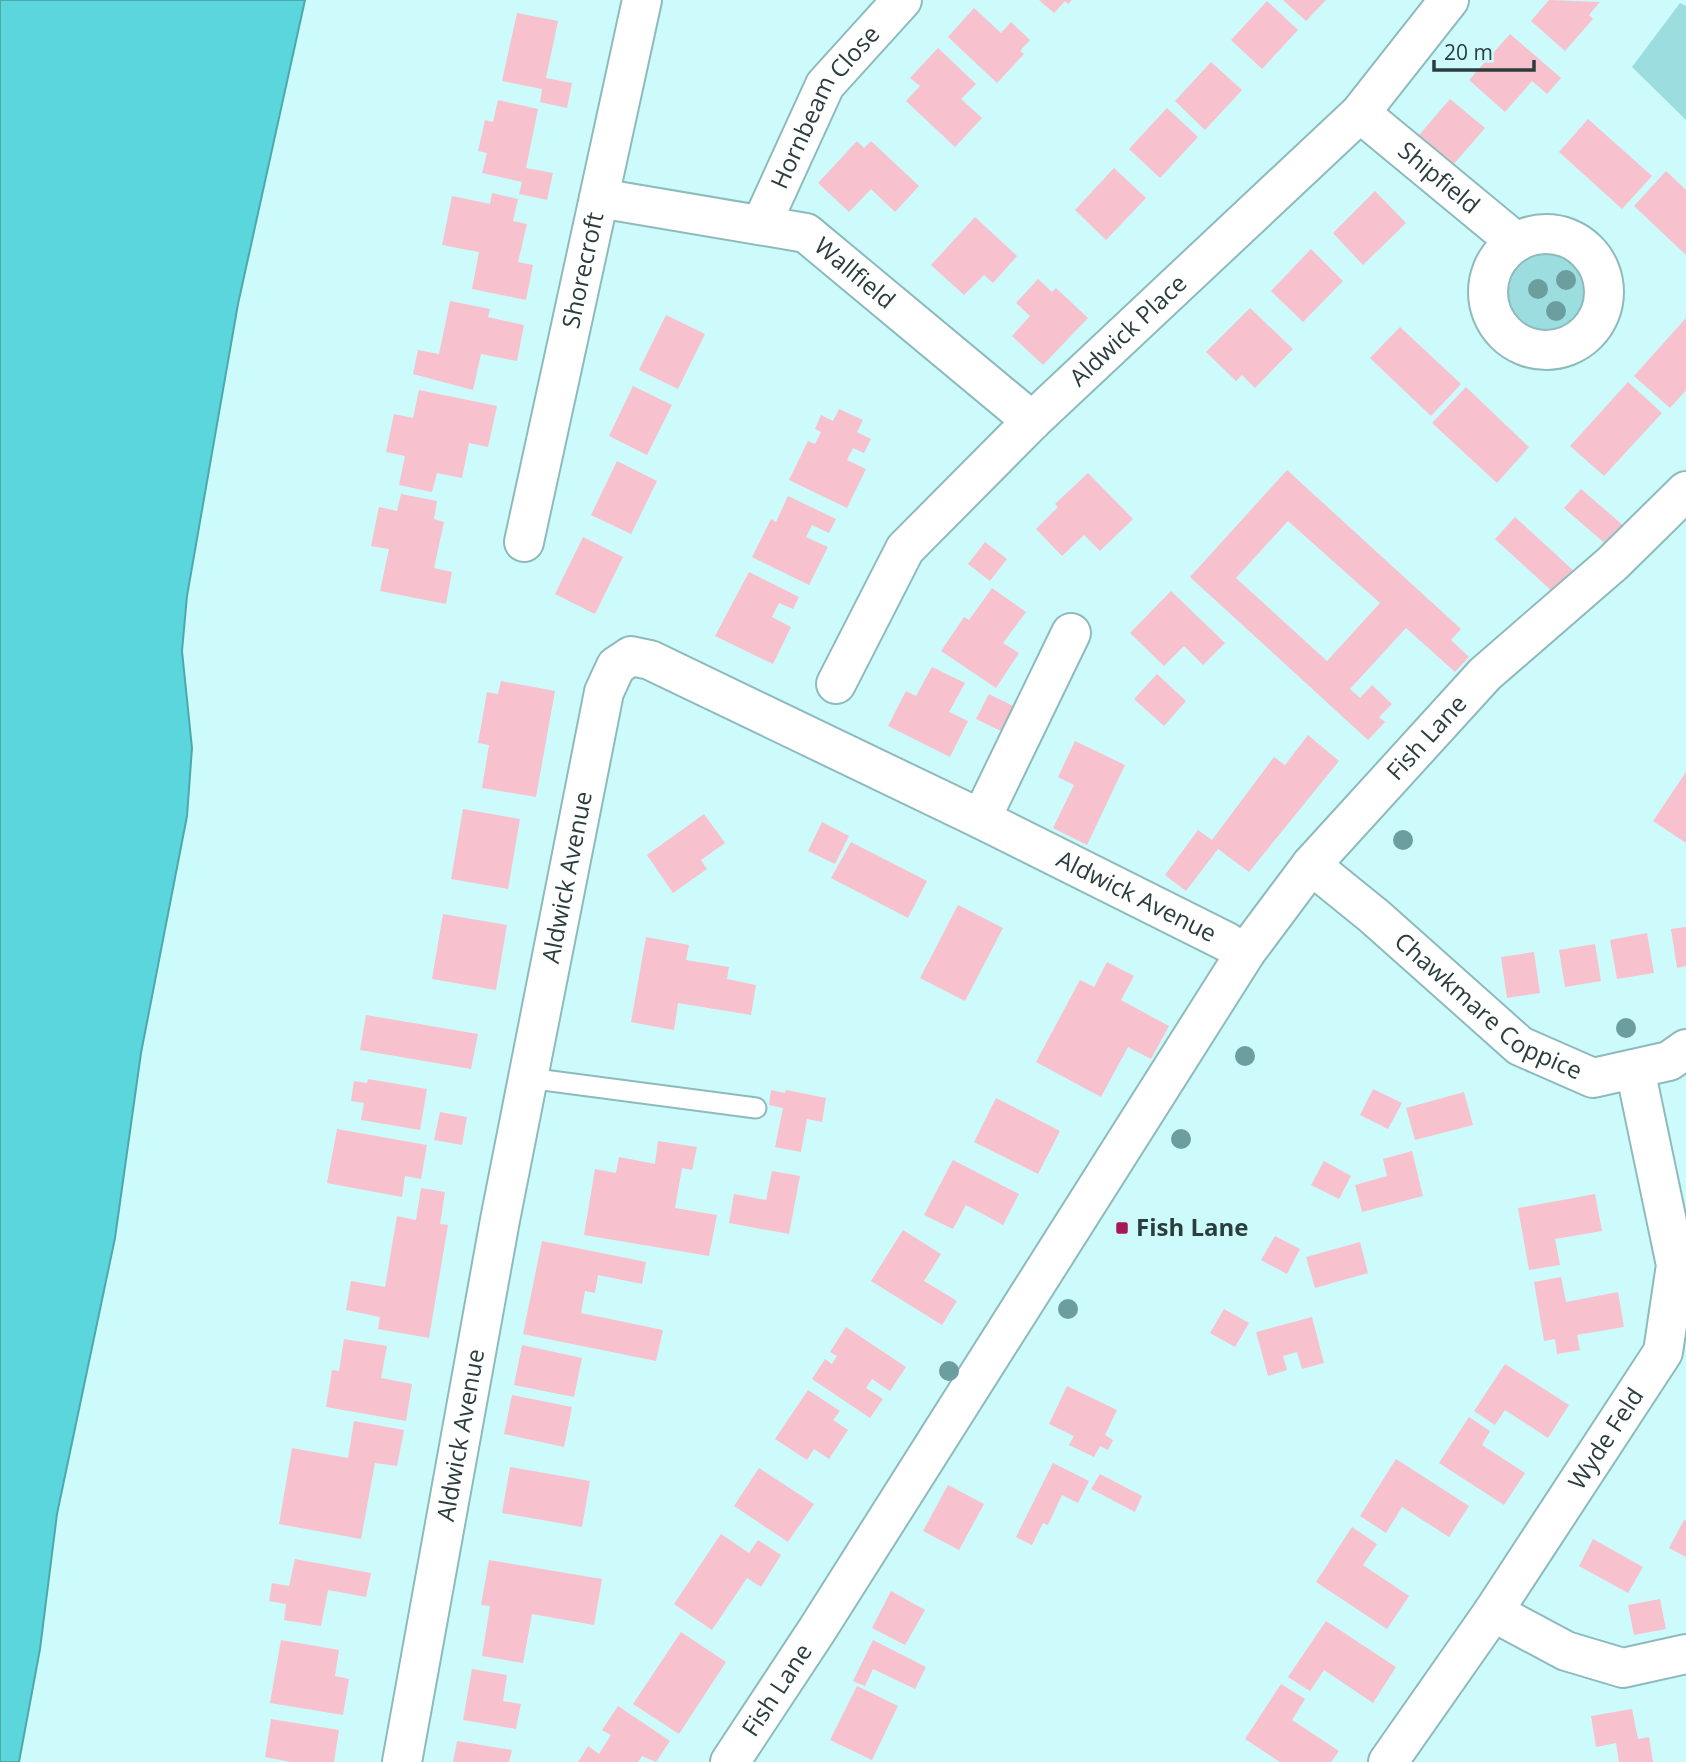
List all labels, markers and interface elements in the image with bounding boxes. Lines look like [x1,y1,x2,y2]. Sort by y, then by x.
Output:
street label: Hornbeam Close [762,18,886,194]
scale bar [1434,28,1534,72]
text: 20 m [1444,38,1493,66]
street label: Shipfield [1392,133,1487,220]
street label: Shorecroft [553,209,610,331]
street label: Wallfield [808,229,903,316]
street label: Aldwick Place [1061,266,1193,393]
street label: Fish Lane [1378,687,1473,787]
street label: Aldwick Avenue [533,788,599,966]
street label: Aldwick Avenue [1052,842,1223,949]
street label: Chawkmare Coppice [1388,924,1588,1086]
place label: Fish Lane [1136,1210,1248,1243]
marker: Fish Lane [1114,1220,1130,1236]
street label: Aldwick Avenue [428,1346,491,1524]
street label: Wyde Feld [1560,1381,1650,1495]
street label: Fish Lane [733,1636,819,1742]

